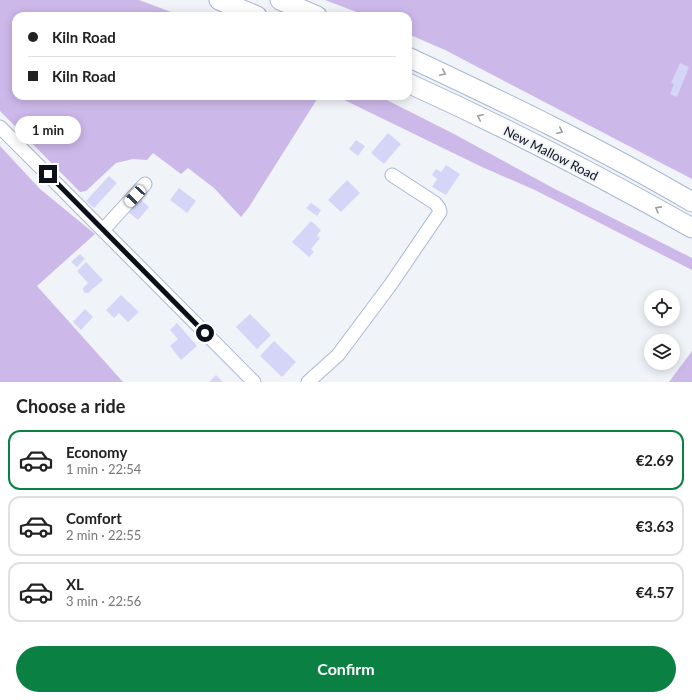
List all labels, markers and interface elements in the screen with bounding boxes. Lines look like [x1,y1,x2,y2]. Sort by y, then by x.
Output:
text: Kiln Road [52,28,116,46]
text: Kiln Road [52,67,116,85]
one-way arrow [439,68,447,76]
one-way arrow [477,114,485,122]
callout: 1 min [15,116,81,144]
text: 1 min [32,122,64,138]
street label: New Mallow Road [501,122,601,184]
one-way arrow [556,126,563,134]
route end [39,165,57,183]
car [122,183,148,209]
one-way arrow [655,207,662,214]
map controls [644,290,680,370]
button: locate [644,290,680,326]
route start [196,324,214,342]
button: layers [644,334,680,370]
text: Choose a ride [16,395,125,417]
icon: car [18,442,54,478]
text: Economy [66,443,127,461]
text: €2.69 [636,451,674,469]
text: 1 min · 22:54 [66,461,141,477]
icon: car [18,508,54,544]
text: Comfort [66,509,122,527]
text: €3.63 [636,517,674,535]
text: 2 min · 22:55 [66,527,141,543]
icon: car [18,574,54,610]
text: XL [66,575,84,593]
text: €4.57 [636,583,674,601]
text: 3 min · 22:56 [66,593,141,609]
button: Confirm [16,646,676,692]

